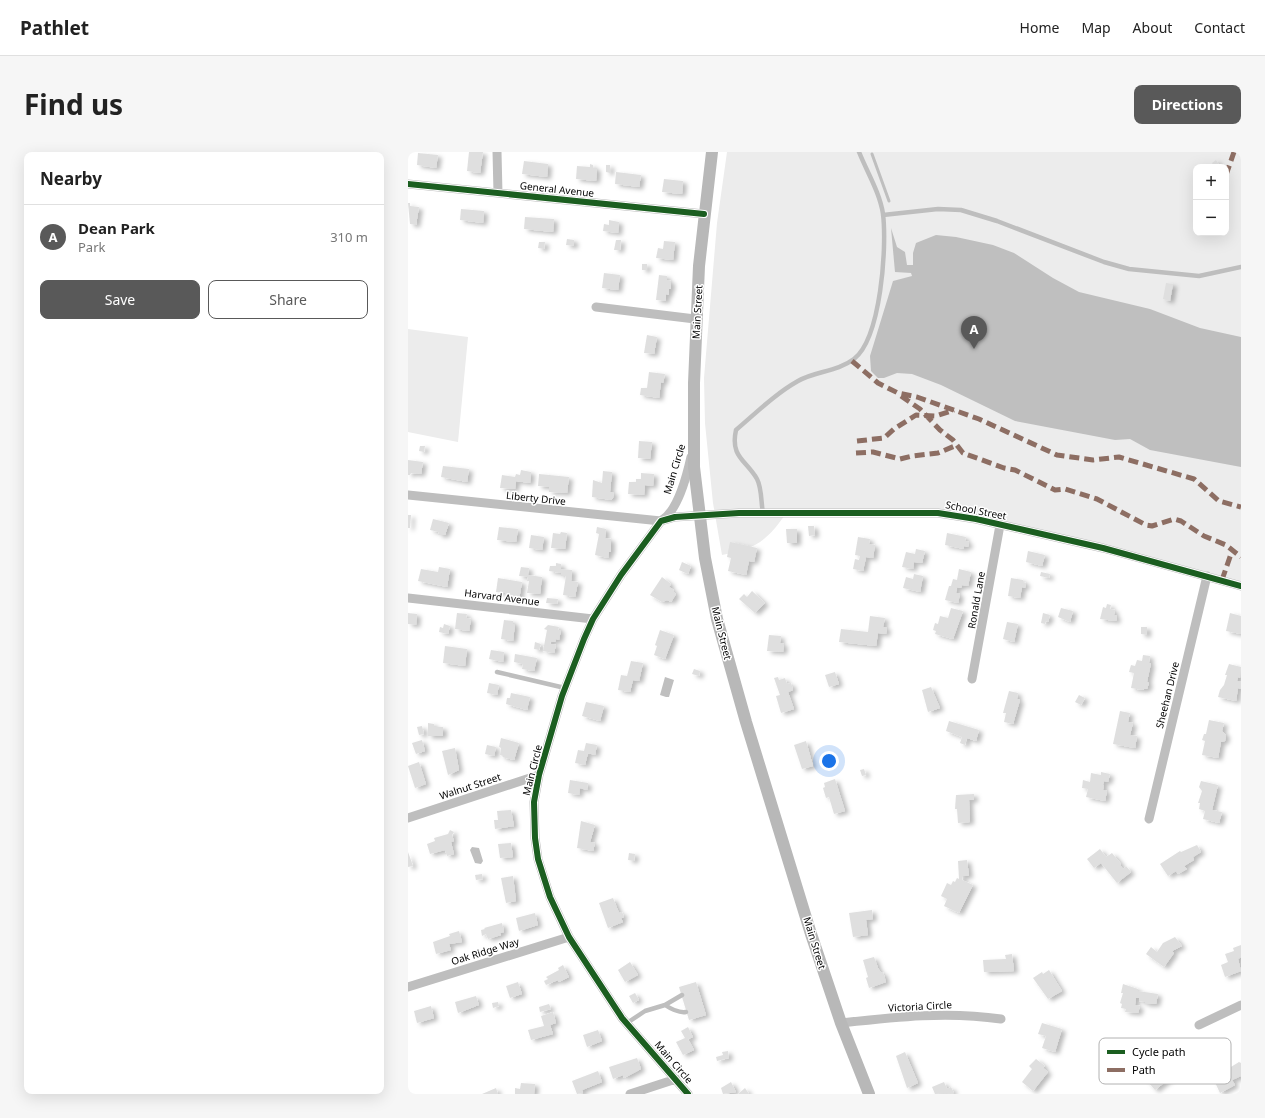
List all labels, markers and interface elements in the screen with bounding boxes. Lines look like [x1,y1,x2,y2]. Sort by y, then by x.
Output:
text: Pathlet [20,15,89,41]
text: Home [1020,18,1059,37]
text: Map [1081,18,1111,37]
text: About [1133,18,1172,37]
text: Contact [1194,18,1245,37]
text: Find us [24,85,123,123]
button: Directions [1134,85,1241,124]
map controls [1193,164,1229,236]
button: + [1193,164,1229,200]
text: Nearby [40,167,102,190]
street label: General Avenue [519,178,595,200]
button: − [1193,200,1229,236]
text: Dean Park [78,218,155,238]
text: A [49,228,58,246]
text: 310 m [330,228,368,246]
text: Park [78,238,105,256]
button: Save [40,280,200,319]
button: Share [208,280,368,319]
street label: Main Street [689,284,705,339]
pin: A [961,316,987,349]
street label: Main Circle [660,442,688,496]
street label: Liberty Drive [506,488,567,508]
street label: School Street [944,497,1008,523]
street label: Ronald Lane [964,570,988,630]
street label: Harvard Avenue [464,585,541,609]
street label: Main Street [709,605,735,661]
street label: Sheehan Drive [1152,660,1182,730]
street label: Main Circle [519,743,545,797]
your location [819,751,839,771]
street label: Walnut Street [438,769,503,803]
street label: Main Street [800,915,830,971]
street label: Oak Ridge Way [449,934,522,968]
street label: Victoria Circle [888,997,953,1015]
street label: Main Circle [652,1038,697,1086]
legend [1099,1038,1231,1084]
text: Cycle path [1132,1044,1185,1059]
text: Path [1132,1062,1156,1077]

